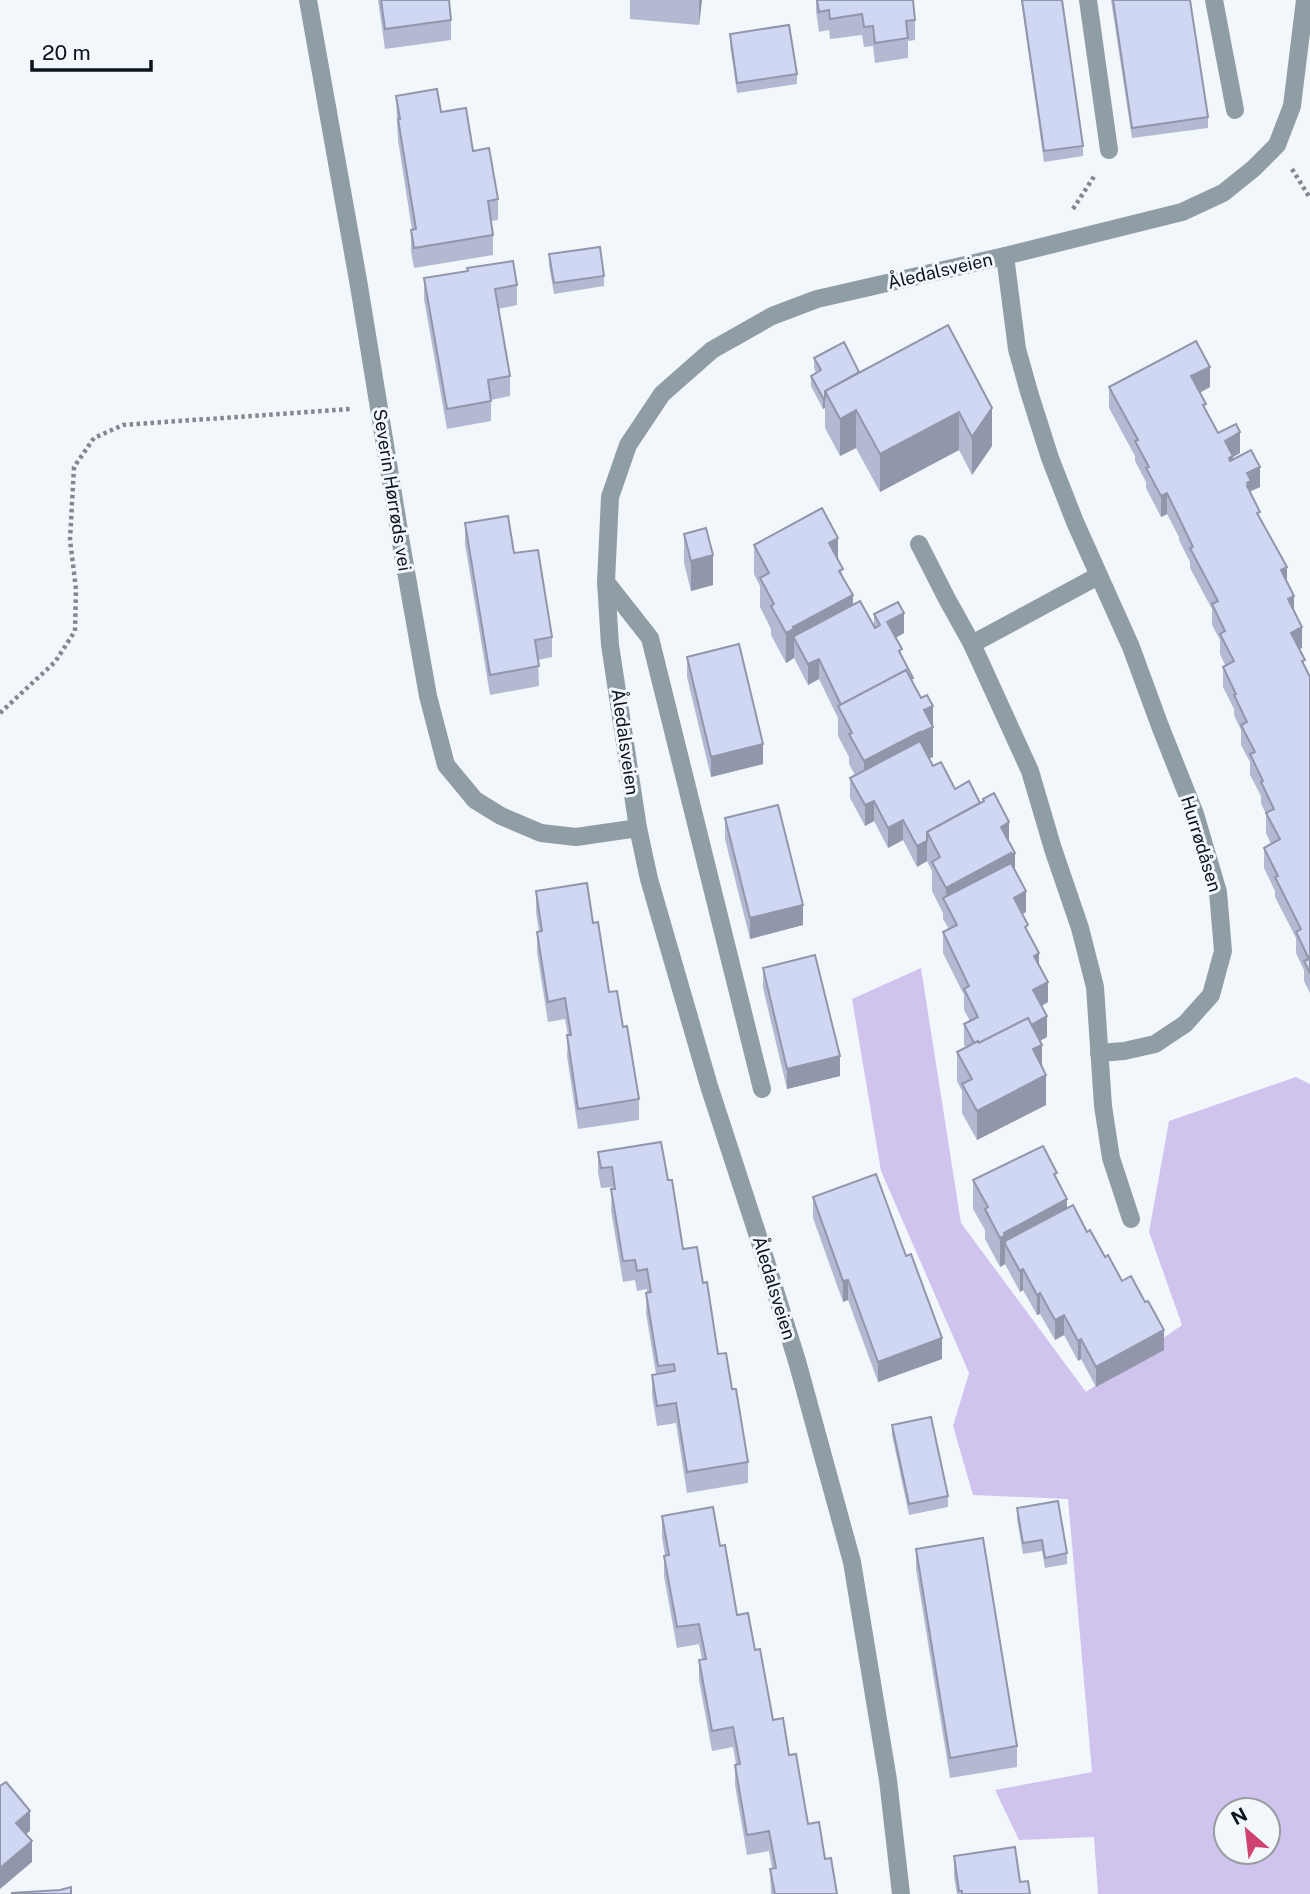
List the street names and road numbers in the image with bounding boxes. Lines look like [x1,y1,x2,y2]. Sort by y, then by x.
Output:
street label: Åledalsveien [885,246,994,293]
street label: Severin Hørrøds vei [369,407,416,572]
street label: Åledalsveien [608,687,645,796]
street label: Hurrødåsen [1177,793,1226,894]
street label: Åledalsveien [749,1233,802,1342]

